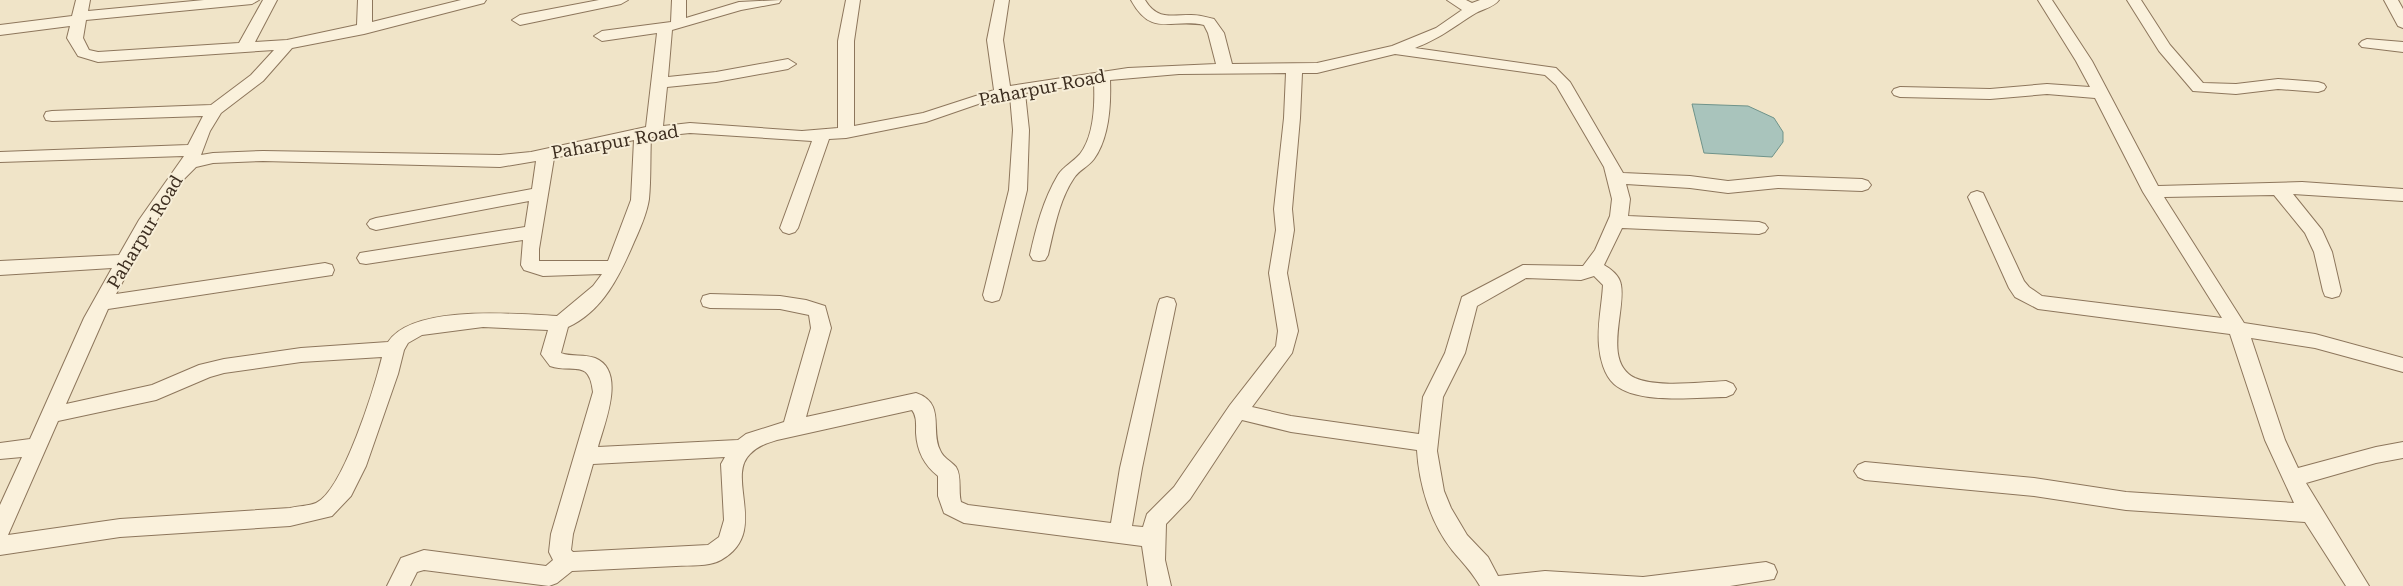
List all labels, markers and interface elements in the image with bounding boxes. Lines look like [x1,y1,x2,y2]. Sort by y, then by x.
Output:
street label: Paharpur Road [977,65,1108,110]
street label: Paharpur Road [550,120,681,163]
street label: Paharpur Road [102,171,187,292]

